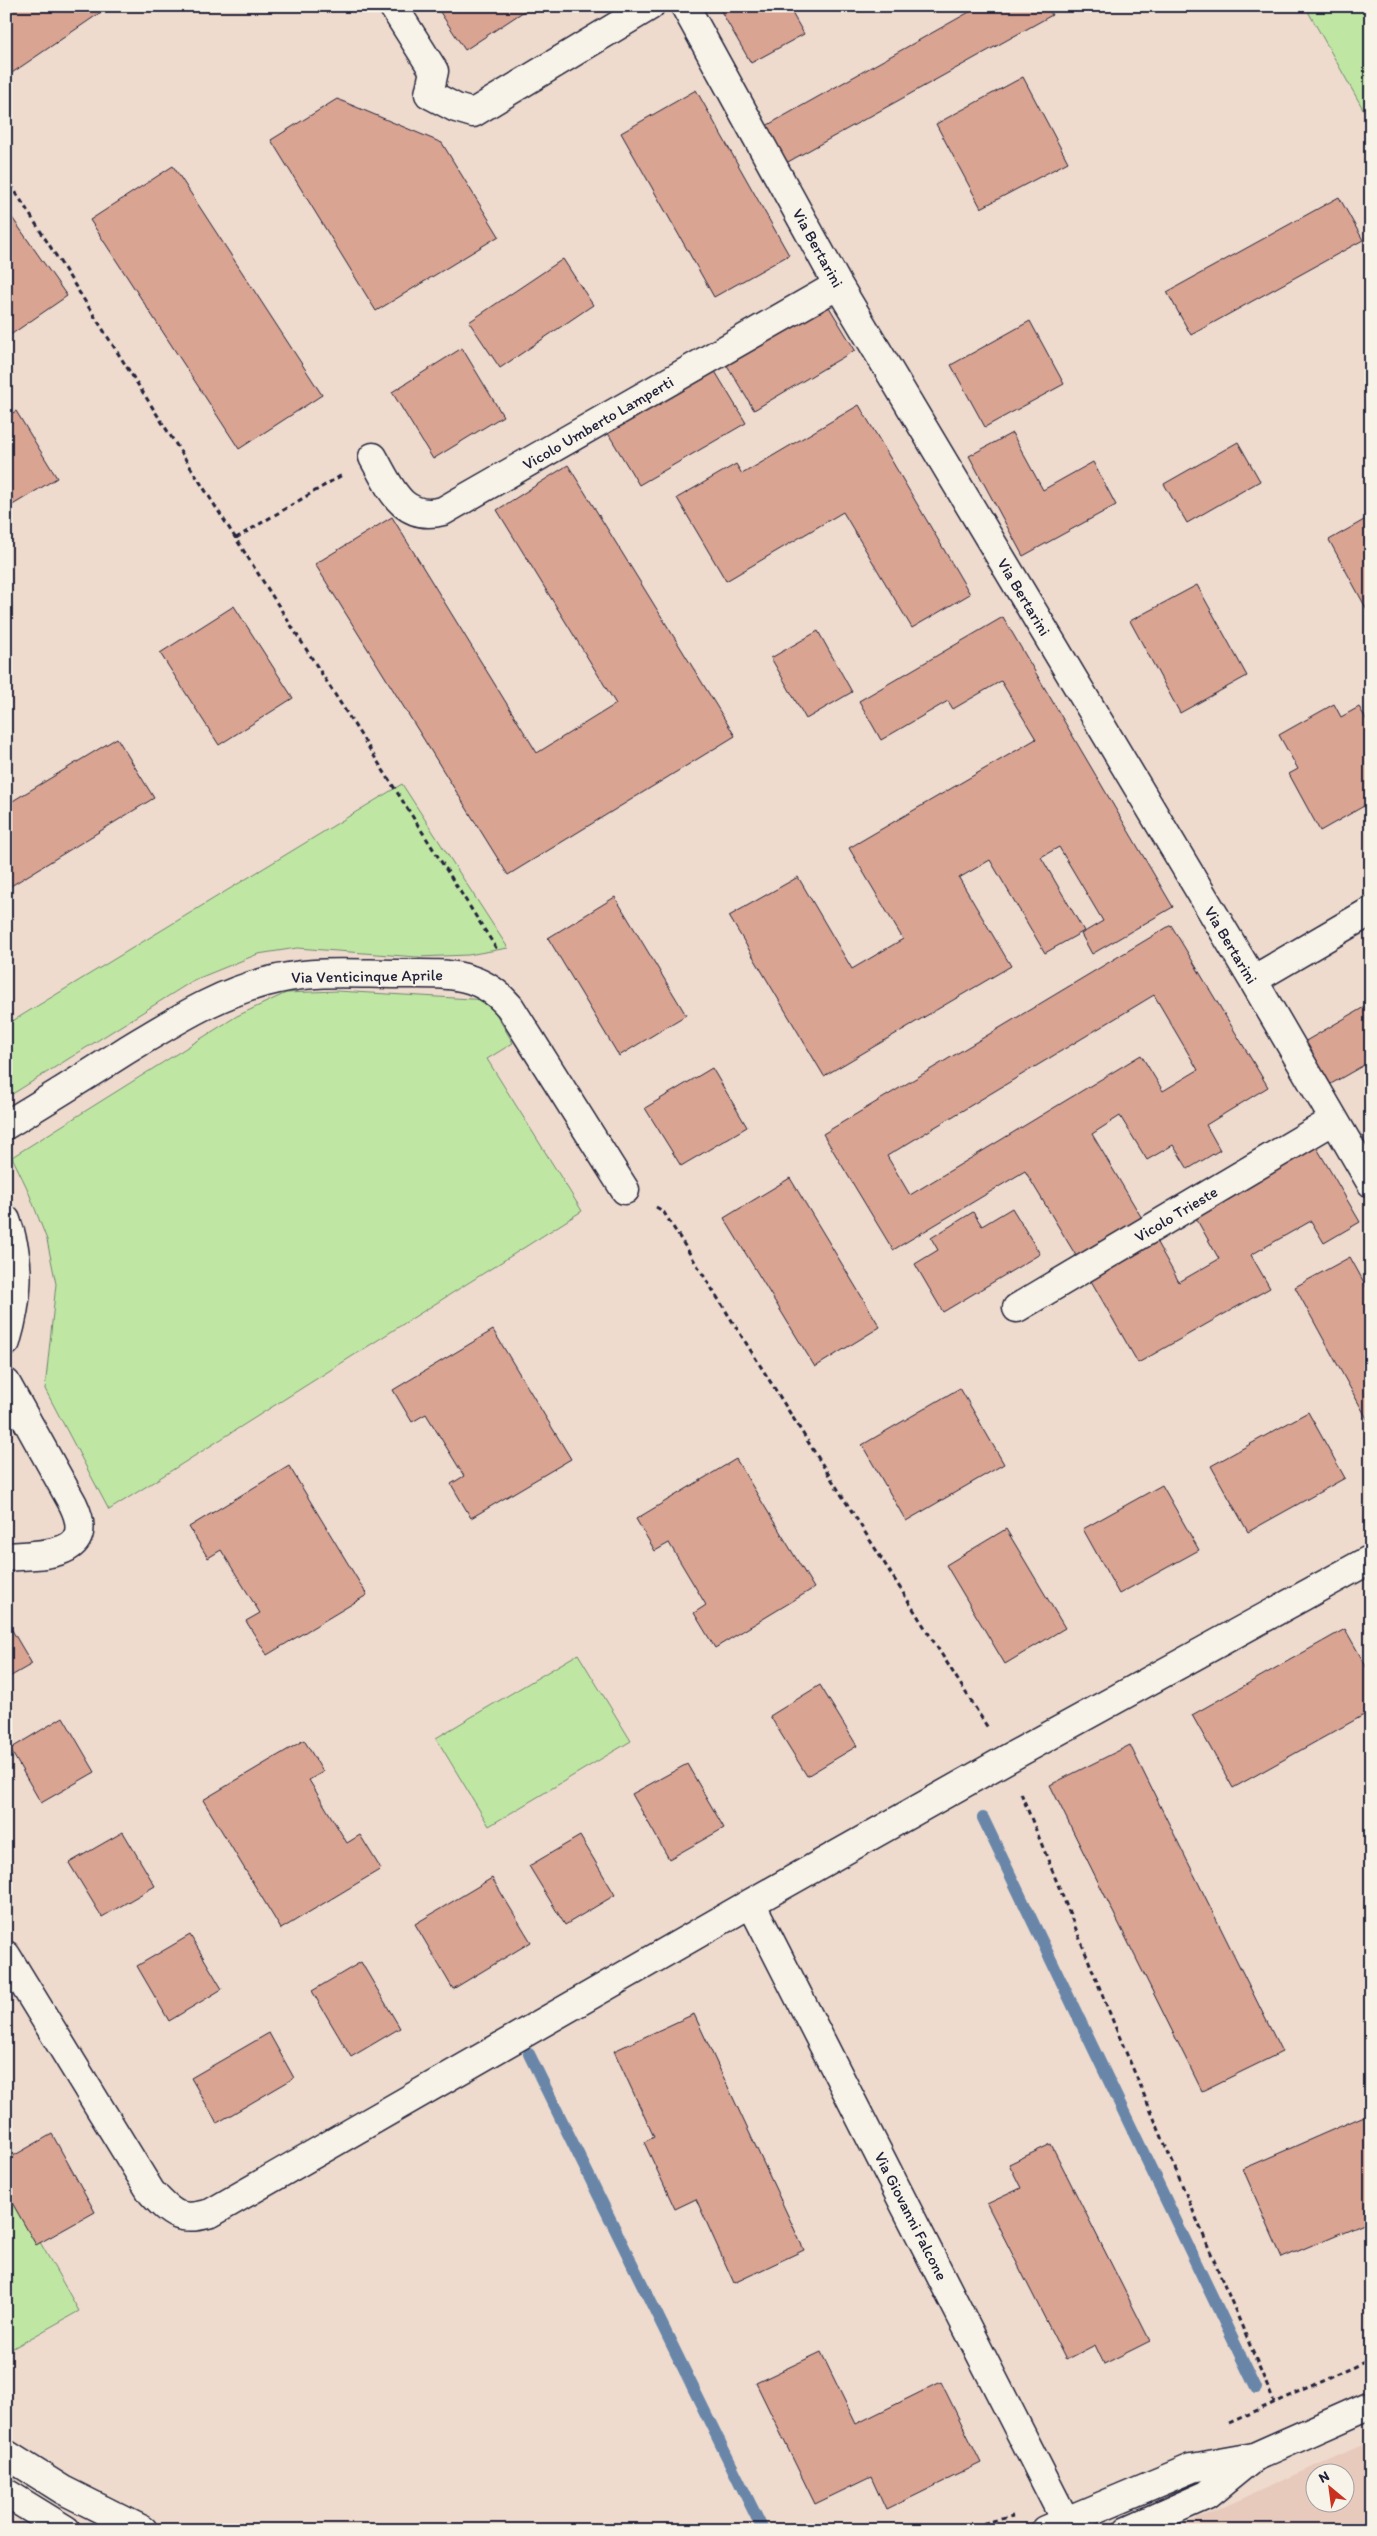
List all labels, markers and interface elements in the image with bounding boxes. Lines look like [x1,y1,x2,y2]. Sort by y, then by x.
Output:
street label: Via Bertarini [789,205,847,291]
street label: Vicolo Umberto Lamperti [519,372,677,474]
street label: Via Bertarini [993,555,1055,639]
street label: Via Bertarini [1200,903,1262,987]
street label: Via Venticinque Aprile [291,965,443,987]
street label: Vicolo Trieste [1131,1182,1221,1246]
street label: Via Giovanni Falcone [870,2149,952,2284]
north arrow [1304,2464,1354,2514]
text: N [1316,2467,1332,2487]

